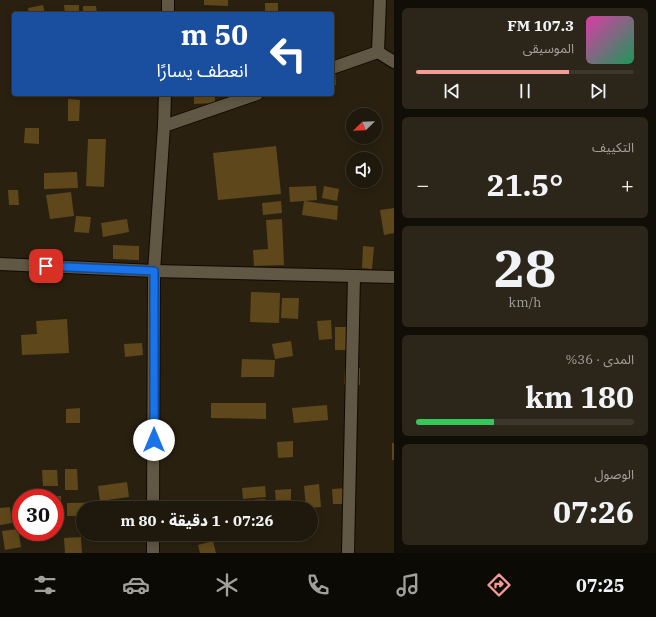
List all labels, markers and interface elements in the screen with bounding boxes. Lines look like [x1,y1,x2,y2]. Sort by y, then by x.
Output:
text: 50 m [181,16,248,53]
text: 107.3 FM [507,16,574,35]
icon: left [262,28,314,80]
text: الموسيقى [523,40,574,57]
text: انعطف يسارًا [156,59,248,82]
icon: previous [441,80,463,102]
icon: pause [514,80,536,102]
icon: next [587,80,609,102]
north arrow [346,108,382,144]
map controls [346,108,382,188]
text: التكييف [592,139,634,156]
button: sound [346,152,382,188]
text: 21.5° [487,165,563,204]
text: − [416,170,429,199]
text: + [621,170,634,199]
text: 28 [494,234,556,301]
pin [29,249,63,283]
icon: arrive [35,255,57,277]
text: km/h [509,294,541,311]
text: المدى · 36% [565,351,634,368]
text: 180 km [525,377,634,416]
position arrow [133,419,175,461]
text: الوصول [594,466,634,483]
speed limit sign: 30 [12,489,64,541]
text: 07:26 [553,492,634,531]
text: 07:26 · 1 دقيقة · 80 m [121,511,273,530]
icon: filters [31,571,59,599]
icon: car [122,571,150,599]
icon: climate [213,571,241,599]
icon: phone [304,571,332,599]
icon: music [394,571,422,599]
icon: directions [485,571,513,599]
text: 07:25 [576,574,625,597]

